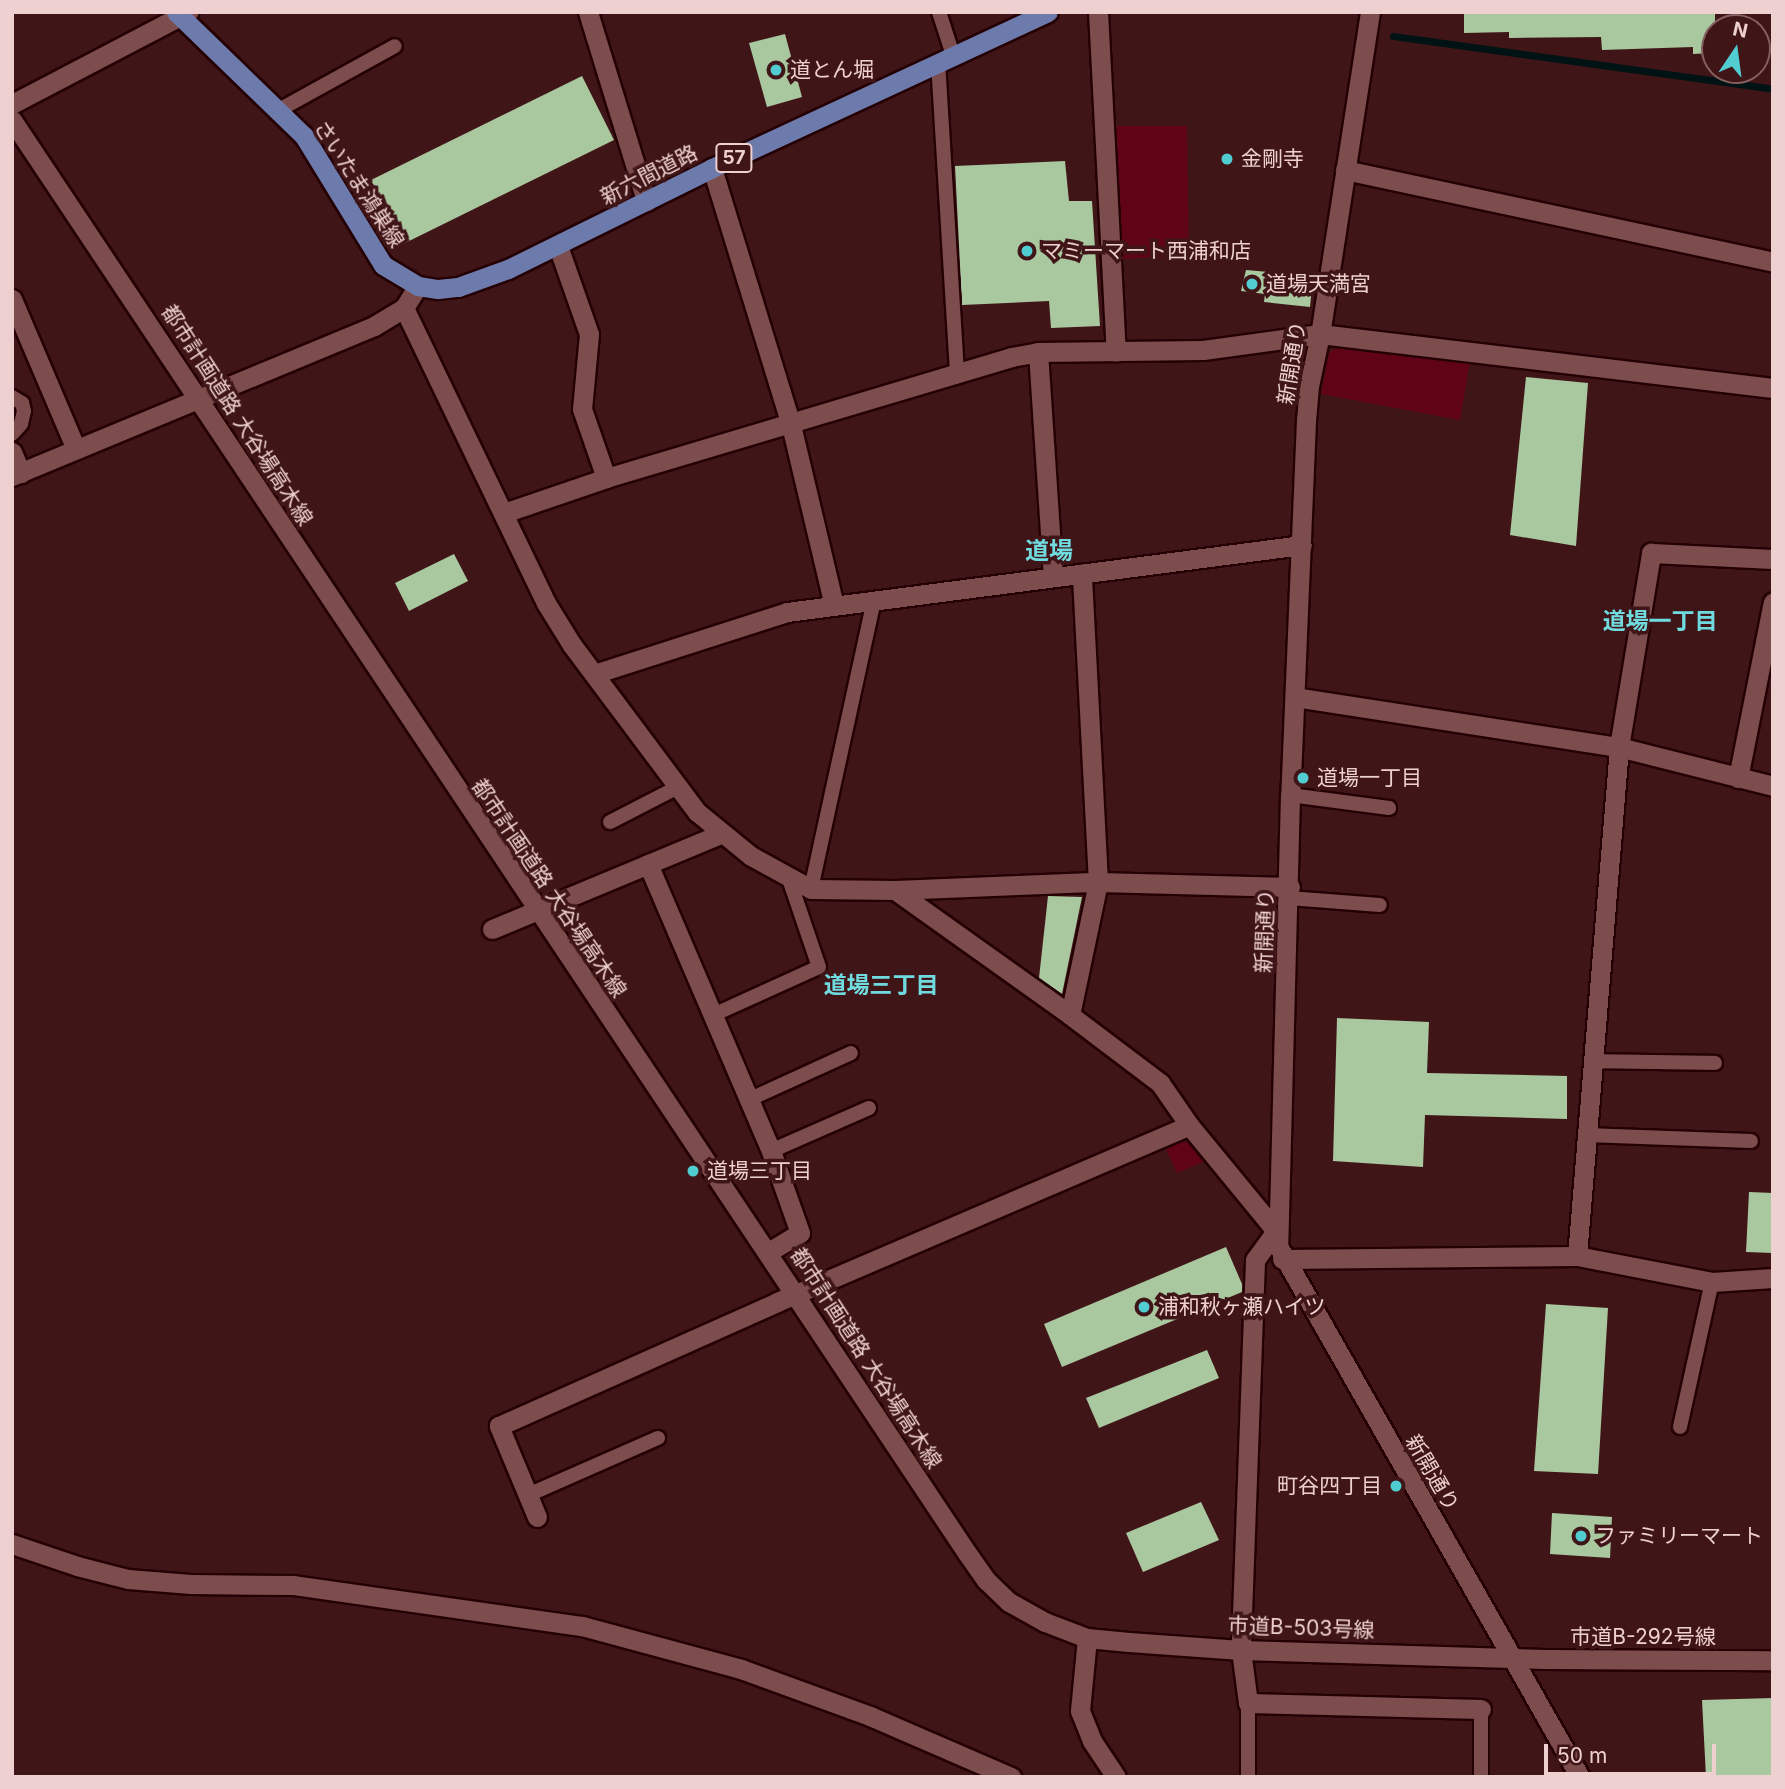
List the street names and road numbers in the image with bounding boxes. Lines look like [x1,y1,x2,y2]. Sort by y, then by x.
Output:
street label: さいたま鴻巣線 [308,115,410,253]
street label: 新六間道路 [597,140,701,210]
road number: 57 [715,142,753,174]
street label: 都市計画道路 大谷場高木線 [156,300,318,530]
street label: 新開通り [1273,320,1311,406]
street label: 都市計画道路 大谷場高木線 [466,774,632,1002]
street label: 新開通り [1251,889,1279,973]
street label: 都市計画道路 大谷場高木線 [785,1243,947,1473]
street label: 新開通り [1400,1430,1464,1516]
street label: 市道B-503号線 [1227,1613,1375,1643]
street label: 市道B-292号線 [1570,1624,1716,1650]

